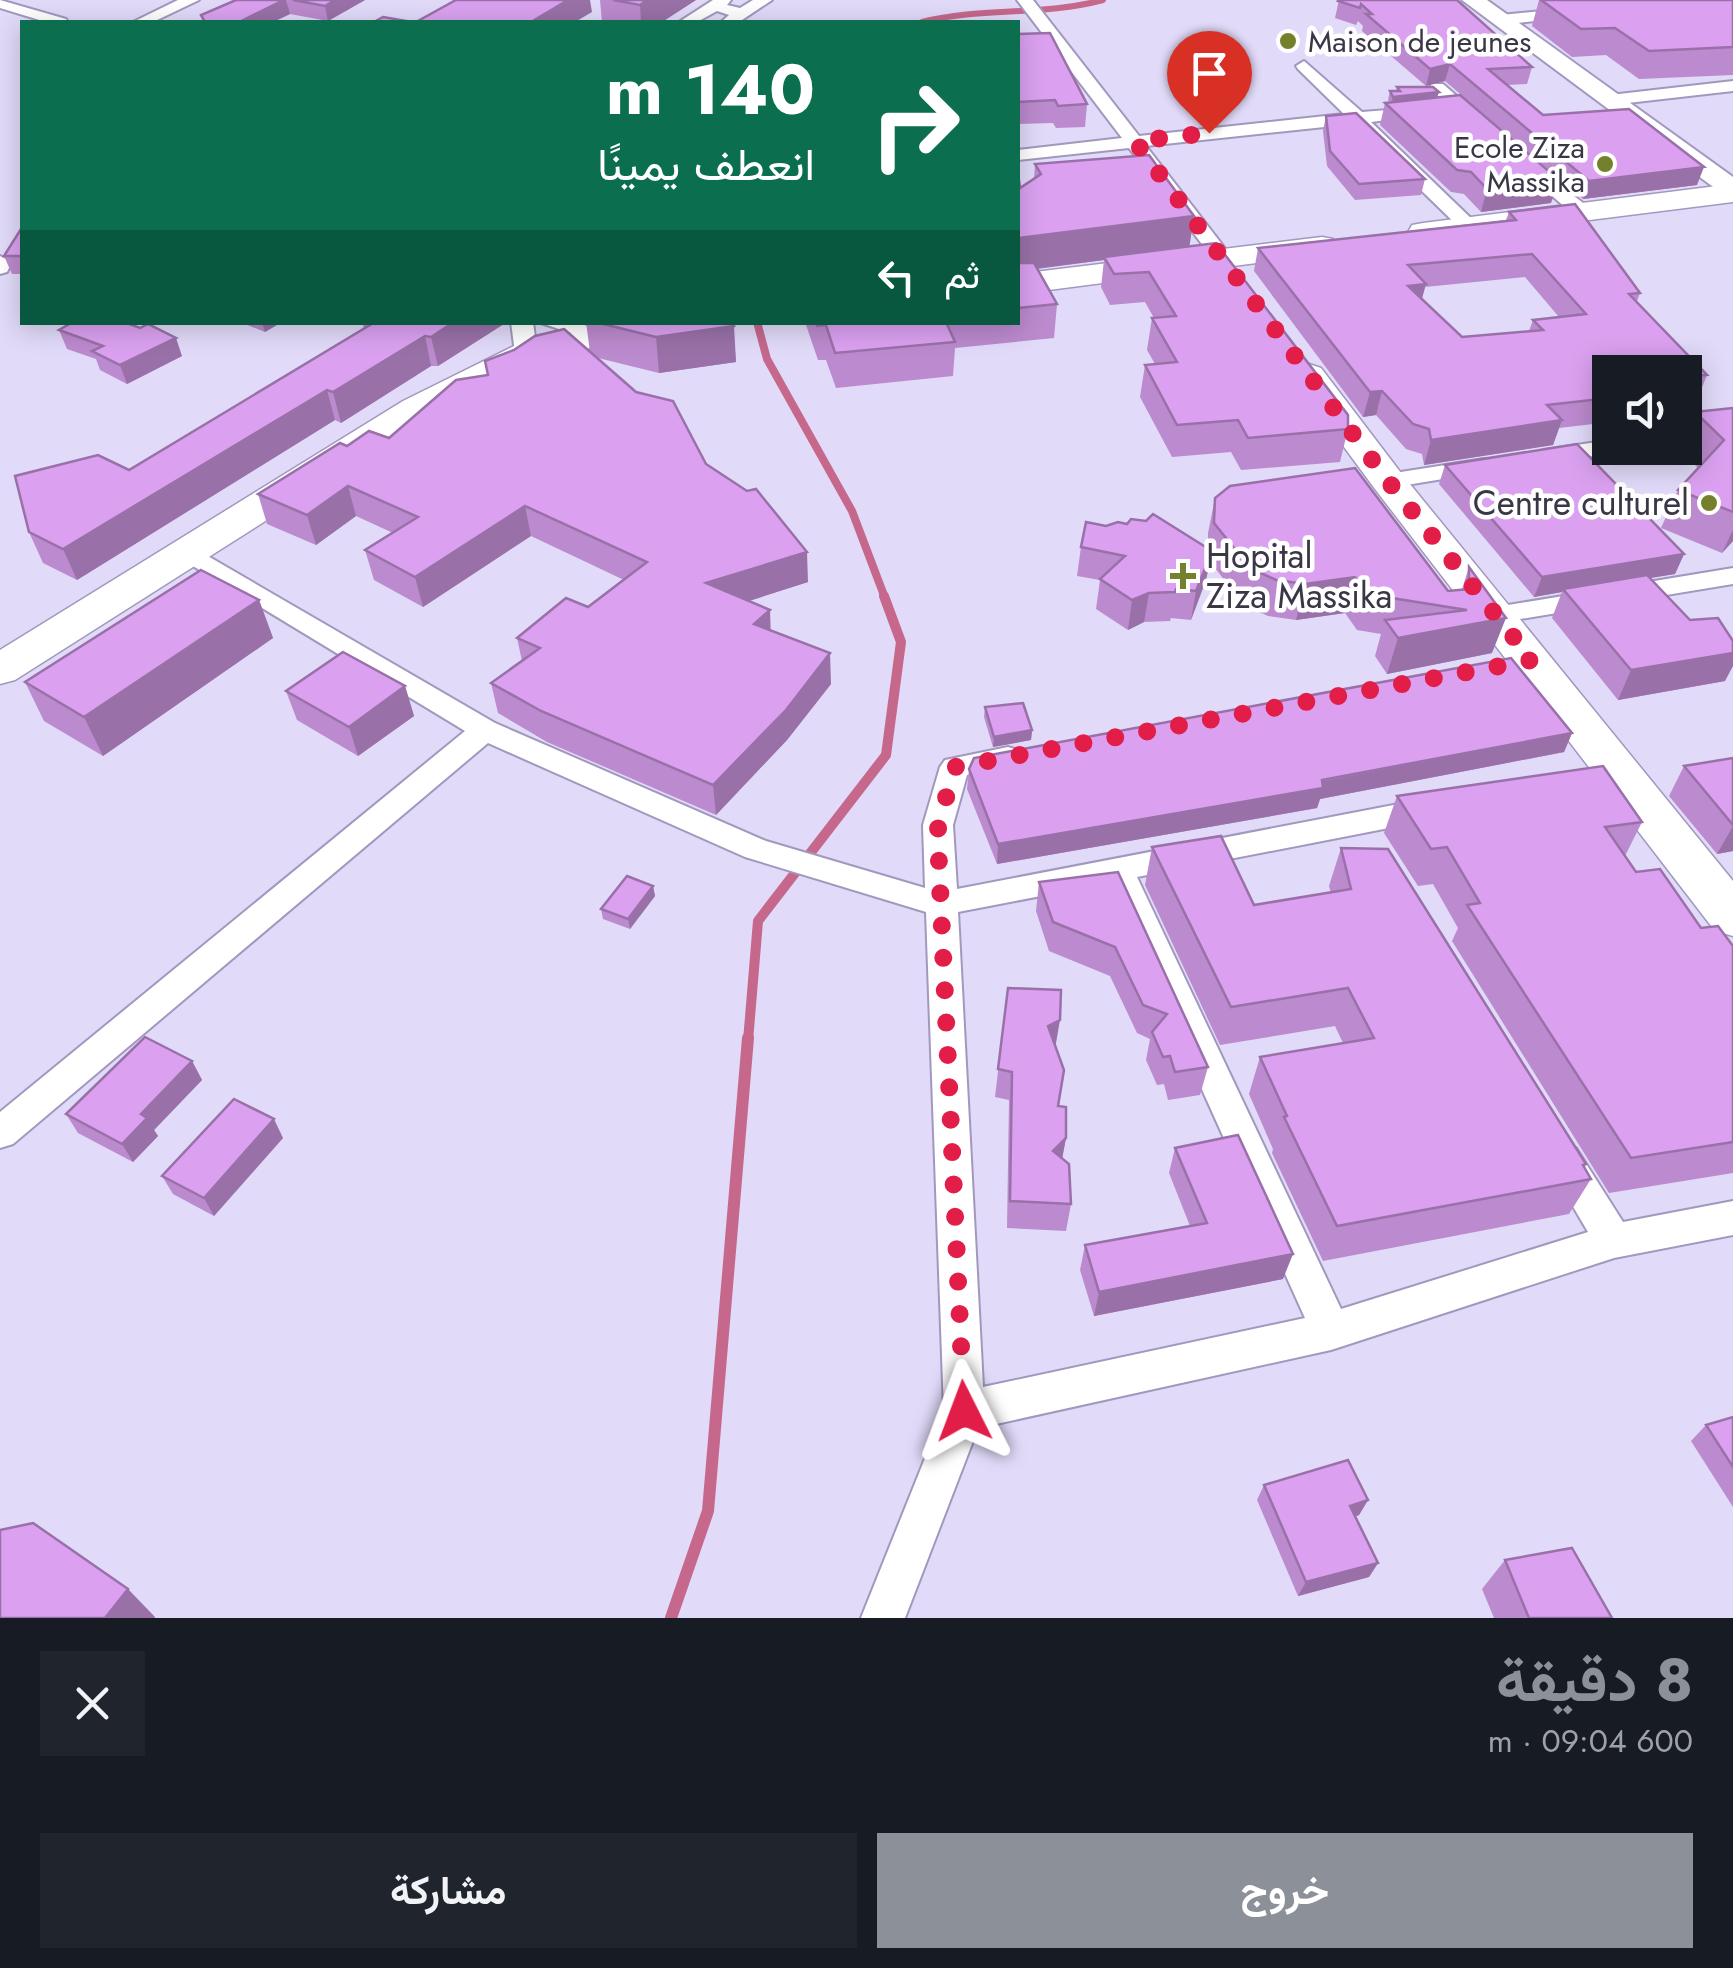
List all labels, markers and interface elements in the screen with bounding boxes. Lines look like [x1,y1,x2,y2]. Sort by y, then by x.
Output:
place label: Maison de jeunes [1308,20,1531,63]
marker: Maison de jeunes [1277,30,1299,52]
pin [1167,31,1252,134]
text: 140 m [606,39,815,140]
icon: arrive [1182,46,1237,101]
icon: right [850,60,980,190]
place label: Ecole Ziza Massika [1454,126,1585,203]
text: انعطف يمينًا [597,132,815,197]
marker: Ecole Ziza Massika [1594,153,1616,175]
text: ثم [944,247,980,302]
icon: left [869,250,924,305]
map controls [1592,355,1702,465]
button: sound [1592,355,1702,465]
place label: Centre culturel [1473,478,1689,528]
marker: Centre culturel [1698,492,1720,514]
place label: Hopital Ziza Massika [1206,531,1392,621]
marker: Hopital Ziza Massika [1170,563,1196,589]
position arrow [912,1359,1016,1463]
text: 8 دقيقة [1496,1637,1693,1724]
button: close [40,1651,145,1756]
text: 600 m · 09:04 [1488,1718,1693,1764]
button: مشاركة [40,1833,857,1948]
button: خروج [877,1833,1693,1948]

